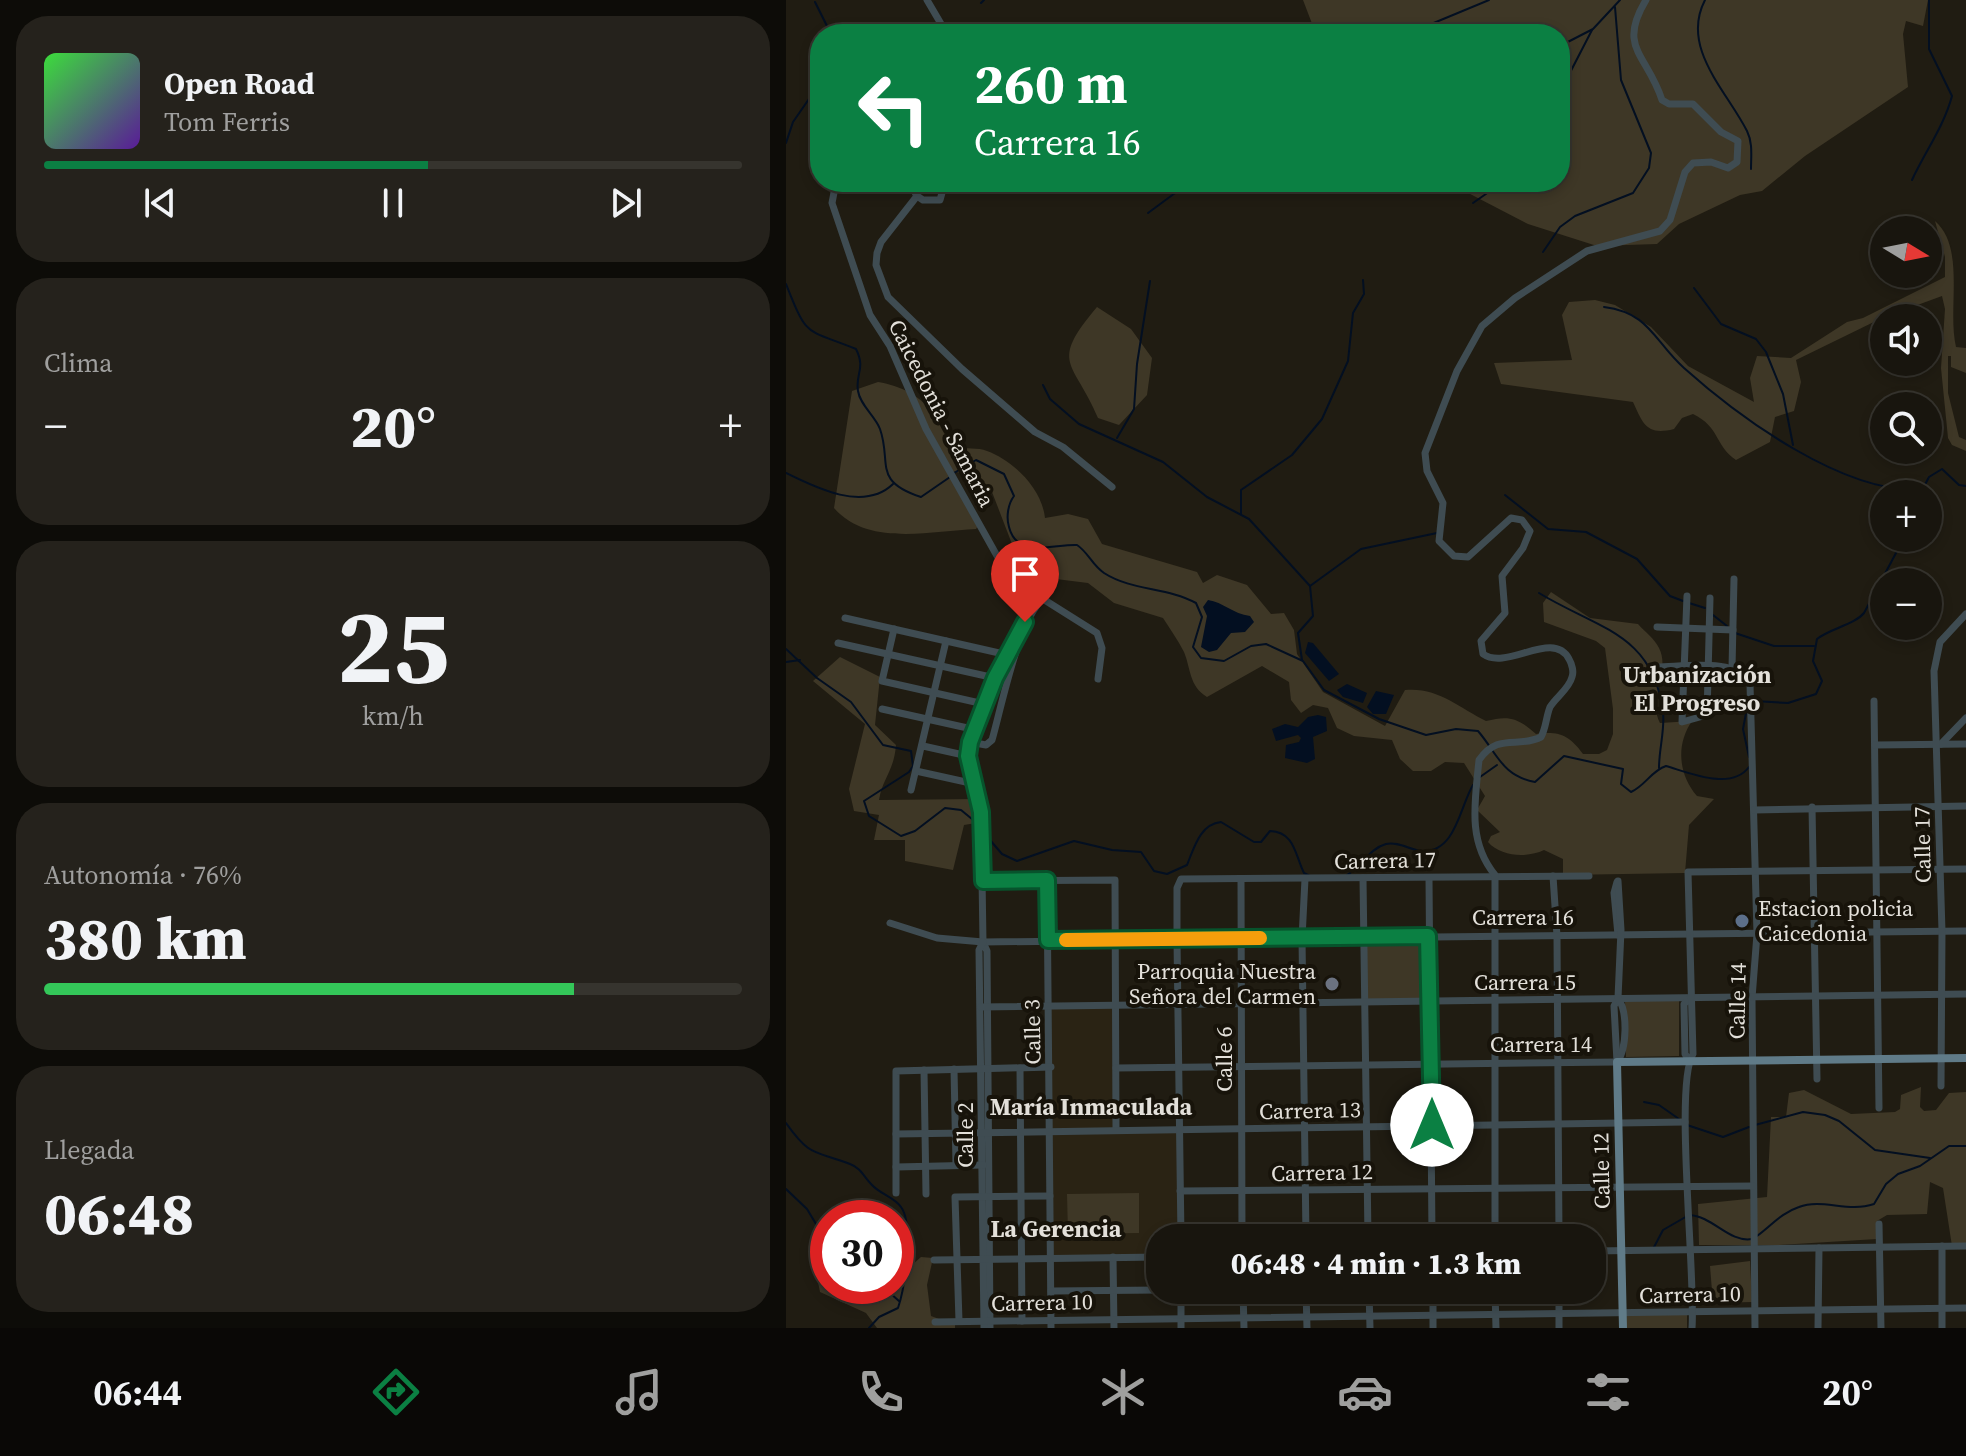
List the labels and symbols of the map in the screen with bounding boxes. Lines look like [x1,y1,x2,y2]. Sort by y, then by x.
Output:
north arrow [1870,216,1942,288]
street label: Caicedonia - Samaria [882,314,1003,513]
pin [991,540,1059,622]
district label: Urbanización El Progreso [1622,658,1772,719]
street label: Calle 17 [1906,806,1938,884]
street label: Carrera 17 [1334,844,1436,876]
place label: Estacion policia Caicedonia [1758,893,1914,948]
street label: Carrera 16 [1472,902,1574,932]
marker: Estacion policia Caicedonia [1733,912,1751,930]
place label: Parroquia Nuestra Señora del Carmen [1129,956,1317,1011]
street label: Calle 14 [1721,962,1753,1040]
street label: Carrera 15 [1474,967,1576,997]
marker: Parroquia Nuestra Señora del Carmen [1323,975,1341,993]
street label: Calle 3 [1016,999,1048,1065]
street label: Calle 6 [1209,1026,1239,1092]
street label: Carrera 14 [1490,1029,1592,1059]
position arrow [1390,1083,1474,1167]
district label: María Inmaculada [990,1090,1193,1123]
street label: Carrera 13 [1259,1094,1361,1126]
street label: Calle 2 [950,1102,980,1168]
street label: Calle 12 [1585,1132,1617,1210]
street label: Carrera 12 [1271,1156,1373,1188]
speed limit sign: 30 [810,1200,914,1304]
district label: La Gerencia [990,1212,1122,1245]
street label: Carrera 10 [1639,1278,1741,1310]
street label: Carrera 10 [991,1286,1093,1318]

